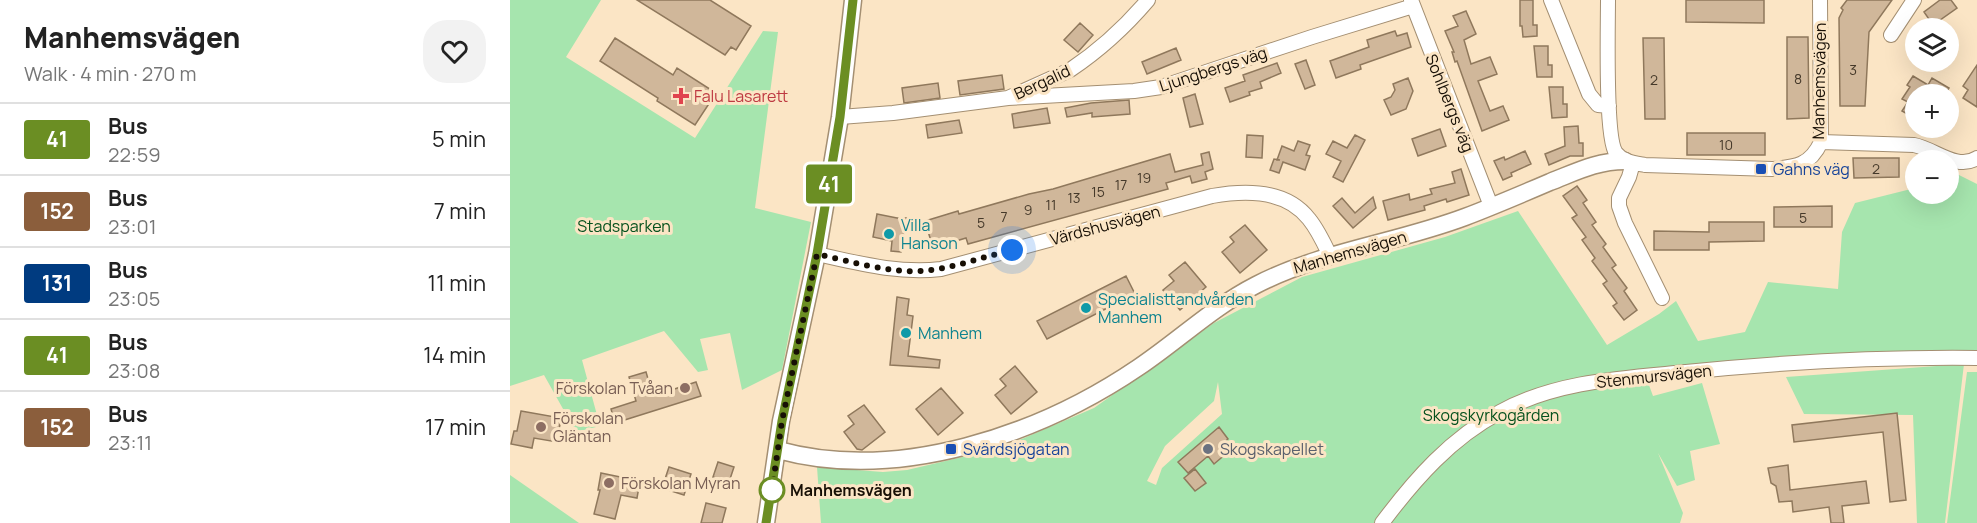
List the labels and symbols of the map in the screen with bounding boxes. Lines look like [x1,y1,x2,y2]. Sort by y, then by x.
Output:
street label: Manhemsvägen [1807,22,1831,140]
street label: Ljungbergs väg [1156,41,1270,97]
street label: Sohlbergs väg [1420,51,1480,155]
street label: Bergalid [1010,59,1074,105]
house number: 3 [1849,60,1857,79]
house number: 8 [1794,69,1802,88]
house number: 2 [1650,70,1658,89]
place label: Falu Lasarett [694,85,788,107]
marker: Falu Lasarett [672,87,690,105]
house number: 10 [1719,135,1733,154]
place label: Gahns väg [1773,158,1850,180]
house number: 2 [1872,159,1880,178]
marker: Gahns väg [1754,162,1768,176]
line badge: 41 [802,164,856,204]
house number: 19 [1137,168,1151,187]
house number: 17 [1115,175,1127,194]
house number: 15 [1091,182,1105,201]
house number: 13 [1067,188,1081,207]
house number: 11 [1046,195,1056,214]
house number: 9 [1024,200,1032,219]
street label: Värdshusvägen [1048,200,1162,250]
house number: 7 [1000,207,1008,226]
house number: 5 [1799,208,1807,227]
house number: 5 [977,213,985,232]
place label: Villa Hanson [901,214,958,254]
park label: Stadsparken [577,215,671,237]
street label: Manhemsvägen [1291,225,1409,279]
marker: Villa Hanson [882,227,896,241]
your location [997,235,1027,265]
place label: Specialisttandvården Manhem [1098,288,1254,328]
marker: Specialisttandvården Manhem [1079,301,1093,315]
place label: Manhem [918,322,982,344]
marker: Manhem [899,326,913,340]
street label: Stenmursvägen [1595,359,1713,393]
place label: Förskolan Tvåan [556,377,673,399]
marker: Förskolan Tvåan [678,381,692,395]
park label: Skogskyrkogården [1423,404,1559,426]
place label: Förskolan Gläntan [553,407,624,447]
marker: Förskolan Gläntan [534,420,548,434]
place label: Svärdsjögatan [963,438,1070,460]
place label: Skogskapellet [1220,438,1324,460]
marker: Svärdsjögatan [944,442,958,456]
marker: Skogskapellet [1201,442,1215,456]
place label: Förskolan Myran [621,472,740,494]
marker: Förskolan Myran [602,476,616,490]
marker: Manhemsvägen [759,477,785,503]
place label: Manhemsvägen [790,479,912,501]

